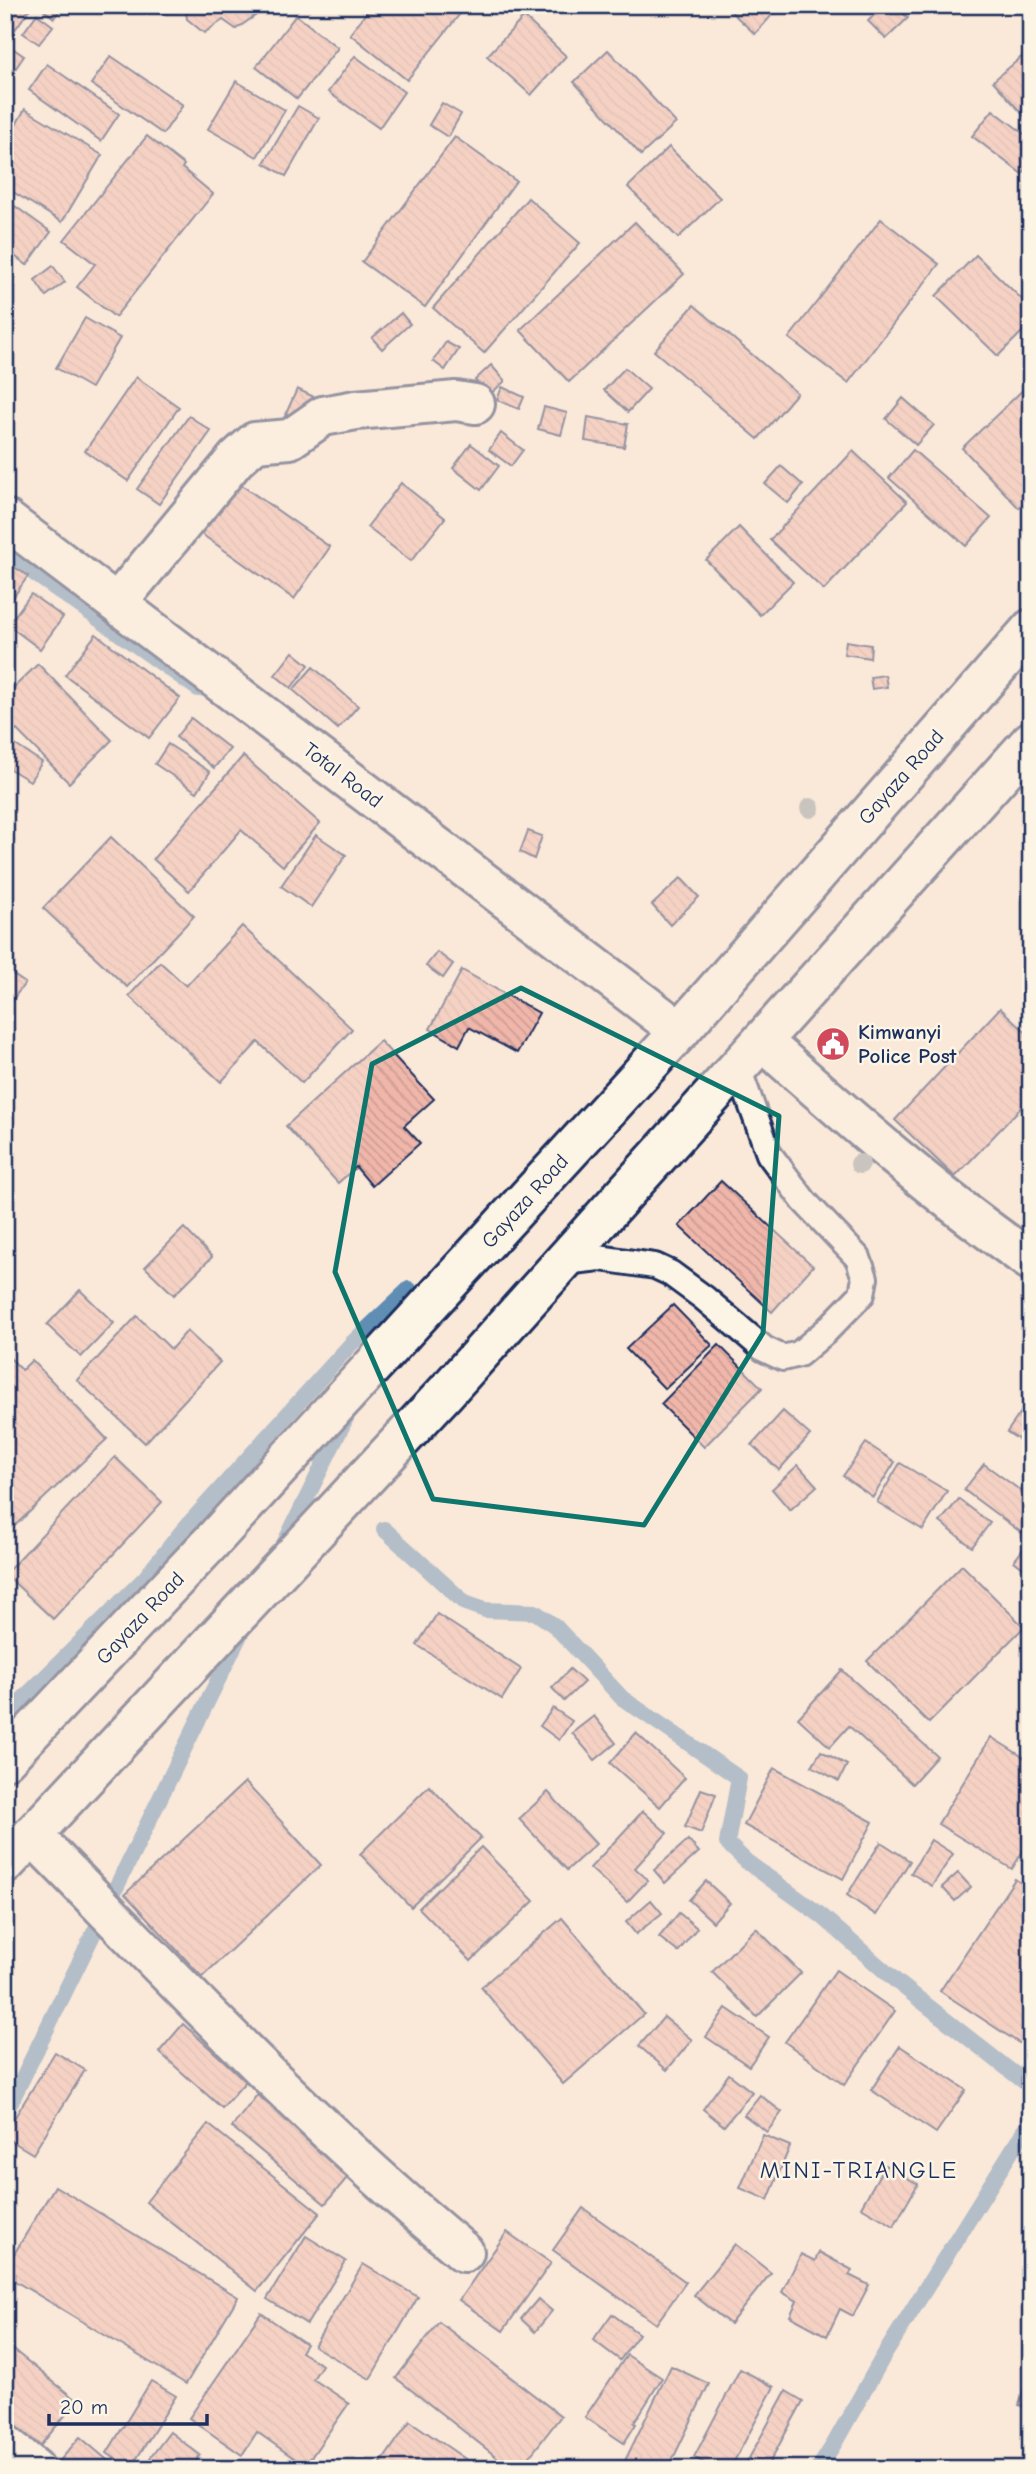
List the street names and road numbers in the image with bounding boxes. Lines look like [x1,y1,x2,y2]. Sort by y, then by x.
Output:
street label: Gayaza Road [853,725,949,829]
street label: Total Road [299,737,387,813]
street label: Gayaza Road [477,1149,573,1253]
street label: Gayaza Road [91,1567,189,1669]

